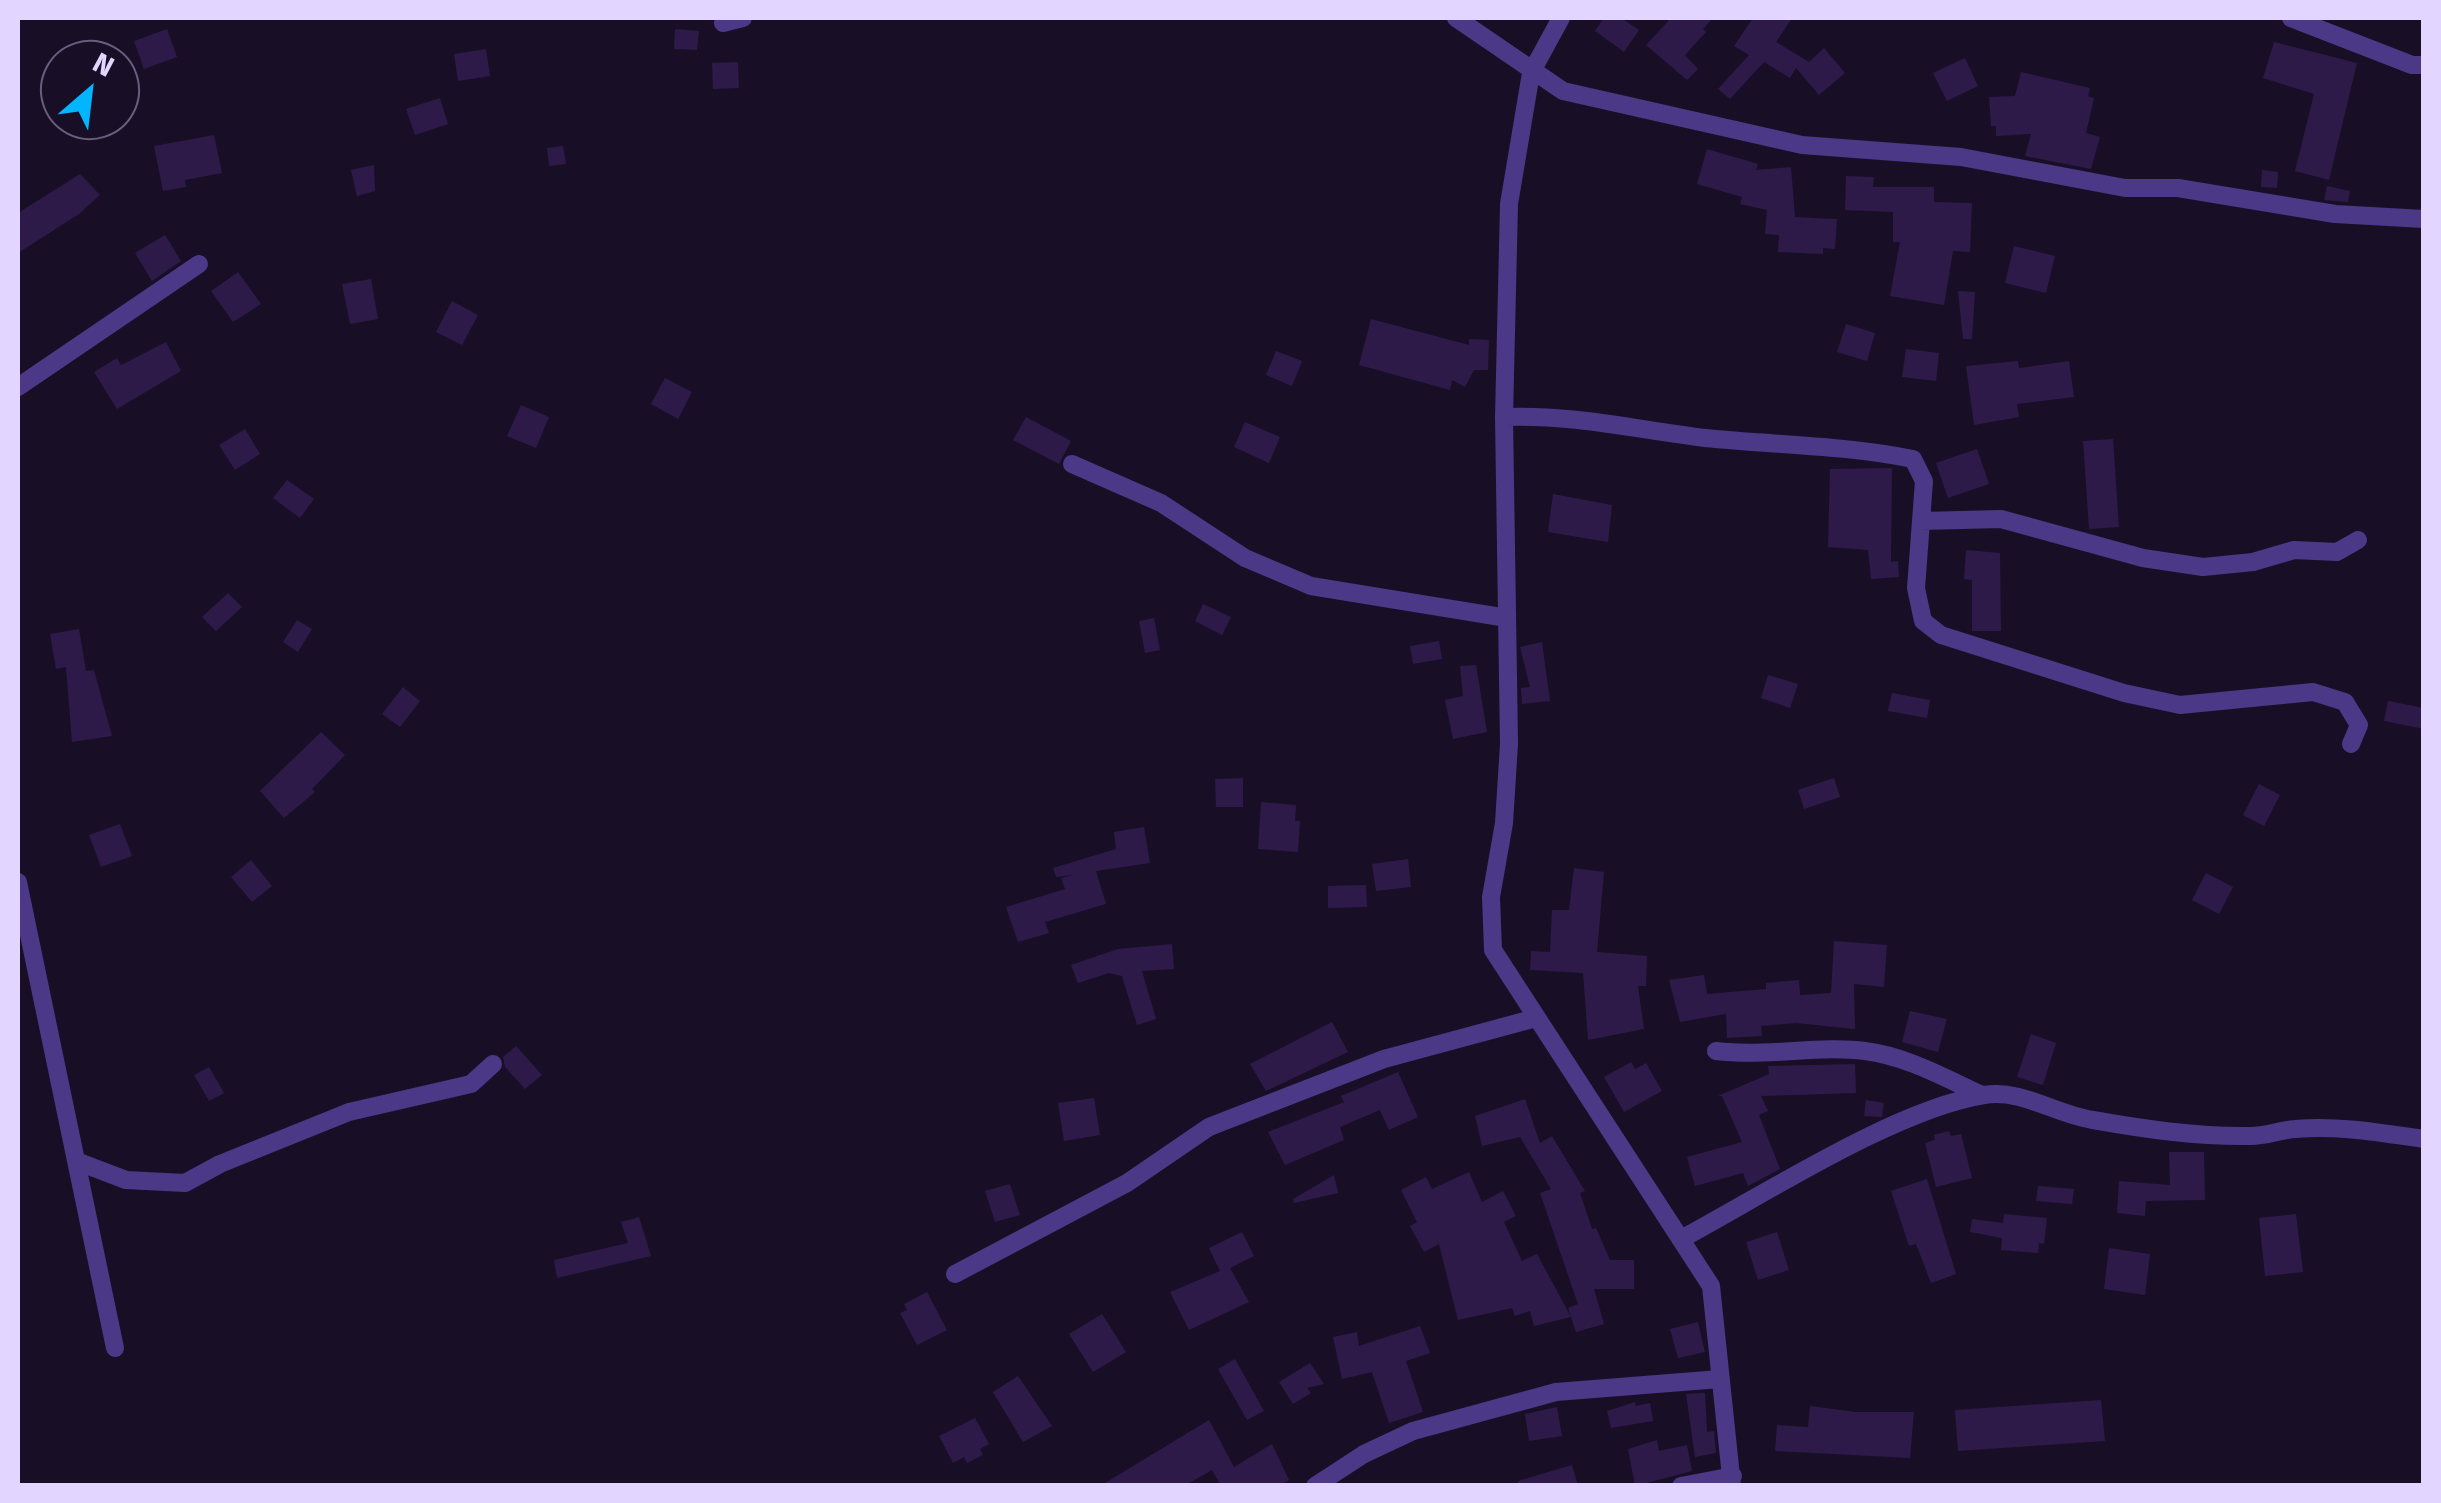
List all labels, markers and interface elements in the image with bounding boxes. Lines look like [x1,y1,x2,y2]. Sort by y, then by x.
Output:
north arrow [40,40,140,140]
text: N [87,46,119,84]

